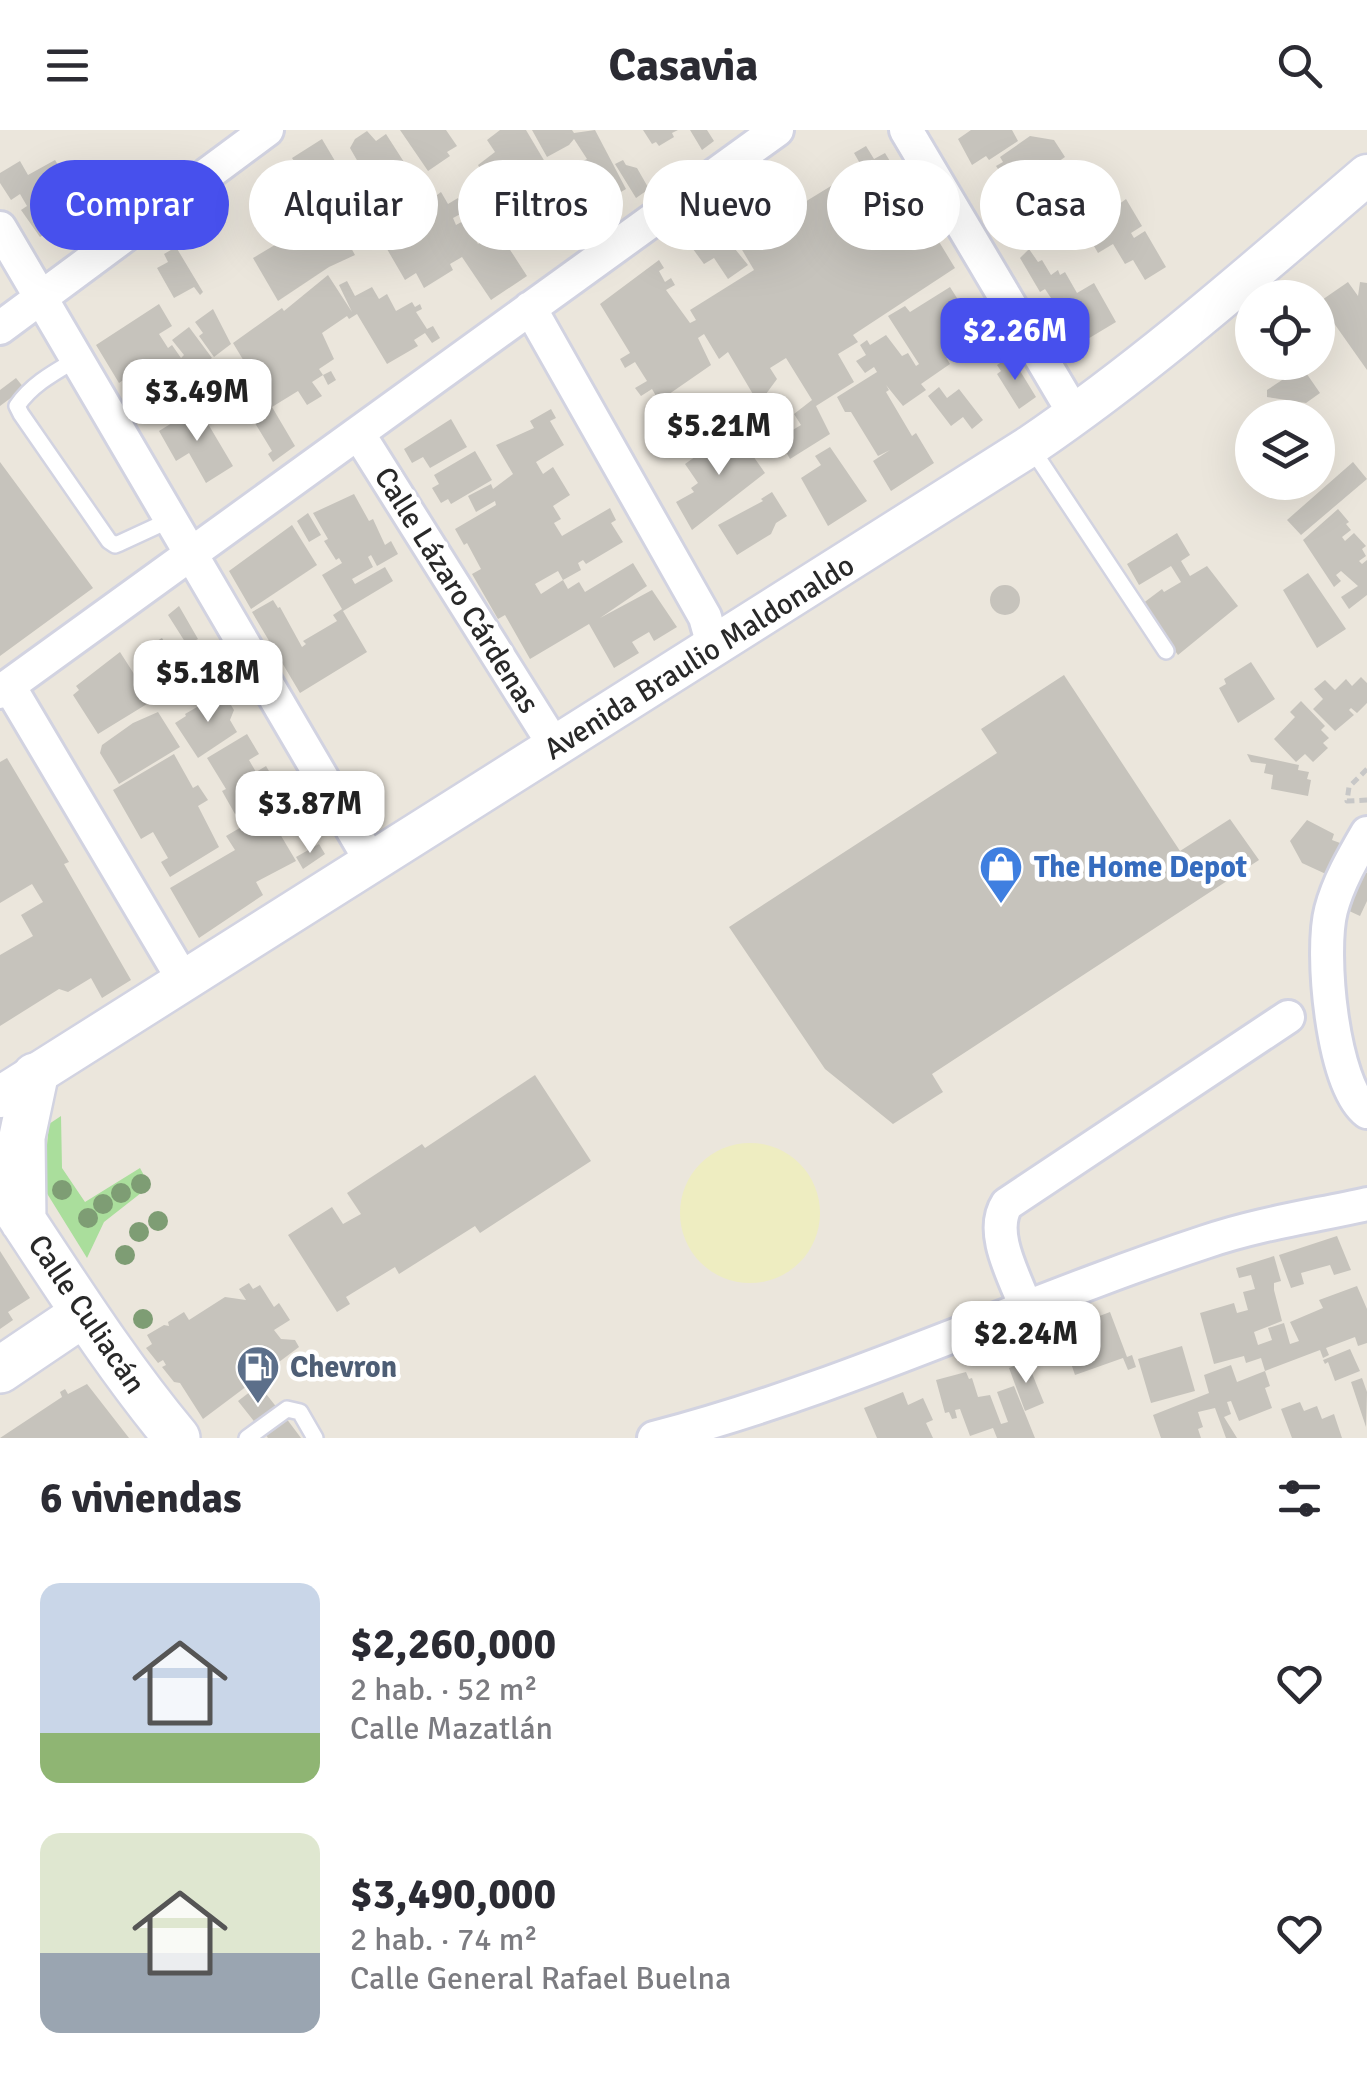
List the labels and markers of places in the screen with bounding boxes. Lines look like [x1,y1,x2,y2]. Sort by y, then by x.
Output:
pin: $2.26M [934,298,1096,383]
pin: $3.49M [116,359,278,444]
pin: $5.21M [638,393,800,478]
pin: $5.18M [127,640,289,725]
pin: $3.87M [229,771,391,856]
shop icon: The Home Depot [978,844,1024,905]
place label: The Home Depot [1034,849,1247,886]
pin: $2.24M [945,1301,1107,1386]
fuel station icon: Chevron [235,1344,281,1405]
place label: Chevron [290,1349,397,1386]

